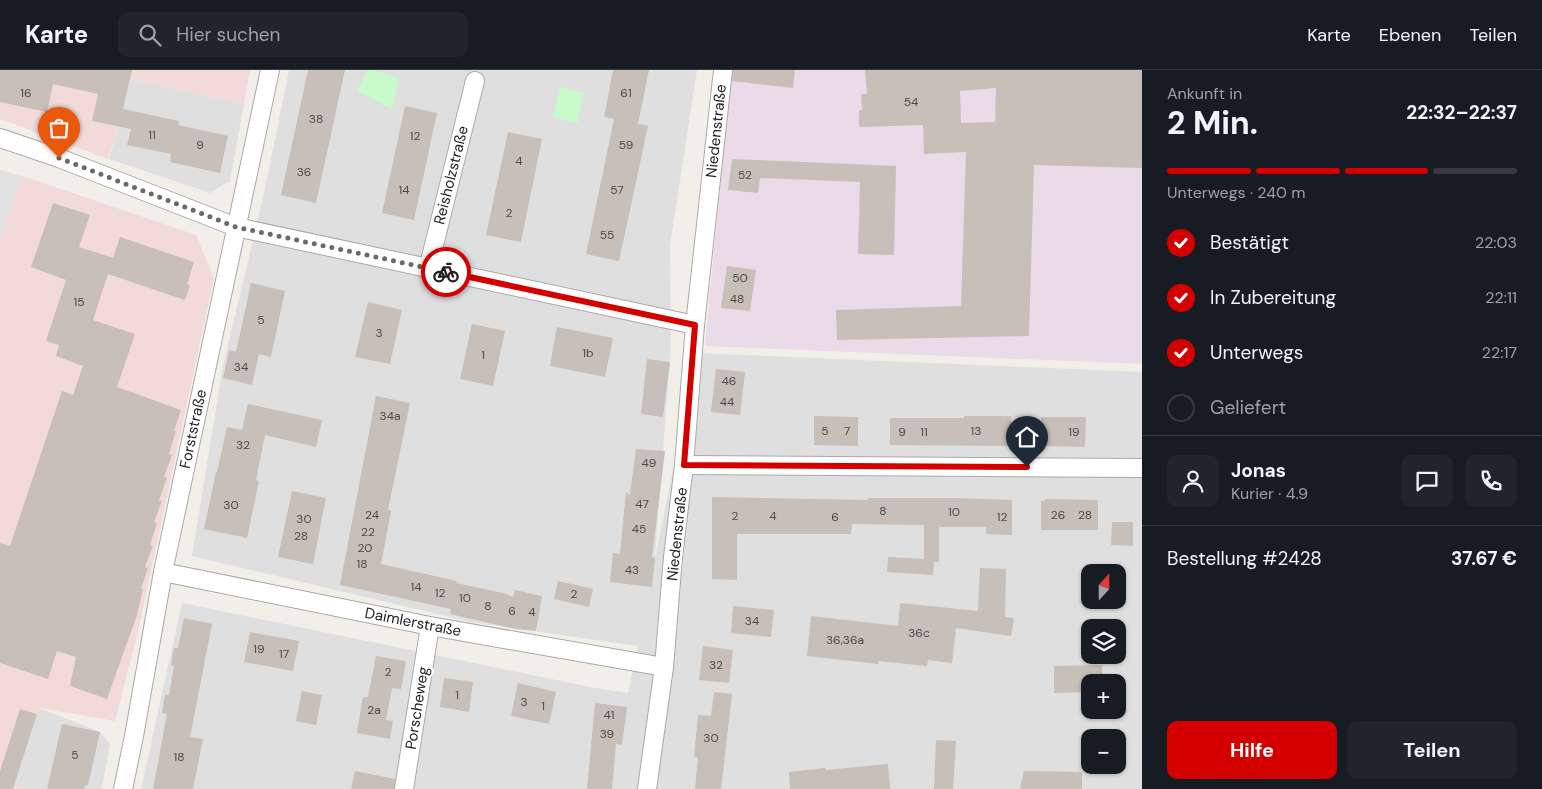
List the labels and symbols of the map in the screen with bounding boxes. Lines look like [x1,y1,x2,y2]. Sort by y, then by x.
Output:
street label: Niedenstraße [701,83,731,179]
house number: 16 [20,85,32,101]
house number: 61 [620,85,632,101]
house number: 54 [904,94,918,110]
pin [38,107,80,158]
house number: 38 [309,111,323,127]
street label: Reisholzstraße [429,124,473,226]
house number: 11 [148,127,156,143]
house number: 12 [410,128,420,144]
house number: 9 [196,137,204,153]
house number: 59 [619,137,633,153]
house number: 4 [515,153,523,169]
house number: 36 [297,164,311,180]
house number: 52 [738,167,752,183]
house number: 14 [398,182,410,198]
house number: 57 [610,182,624,198]
house number: 2 [506,205,513,221]
house number: 55 [600,227,614,243]
courier [421,247,471,297]
house number: 50 [732,270,748,286]
house number: 48 [730,291,744,307]
house number: 15 [73,294,85,310]
house number: 5 [257,312,265,328]
house number: 3 [375,325,383,341]
house number: 1b [582,345,594,361]
house number: 1 [481,347,485,363]
house number: 34 [234,359,248,375]
house number: 46 [722,373,736,389]
street label: Forststraße [175,388,211,470]
house number: 44 [720,394,734,410]
house number: 34a [380,408,400,424]
pin [1006,416,1048,467]
house number: 5 [821,423,829,439]
house number: 7 [844,423,850,439]
house number: 13 [971,423,981,439]
house number: 9 [898,424,906,440]
house number: 11 [920,424,928,440]
house number: 19 [1068,424,1080,440]
house number: 32 [236,437,250,453]
house number: 49 [642,455,656,471]
street label: Niedenstraße [662,486,692,582]
house number: 47 [635,496,649,512]
house number: 30 [223,497,239,513]
house number: 8 [879,503,887,519]
house number: 10 [948,504,960,520]
house number: 24 [365,507,379,523]
house number: 26 [1051,507,1065,523]
house number: 28 [1078,507,1092,523]
house number: 2 [732,508,739,524]
house number: 4 [769,508,777,524]
house number: 6 [831,509,839,525]
house number: 12 [997,509,1007,525]
house number: 30 [296,511,312,527]
house number: 45 [632,521,646,537]
house number: 22 [361,524,375,540]
house number: 28 [294,528,308,544]
house number: 20 [357,540,373,556]
house number: 18 [356,556,368,572]
house number: 43 [625,562,639,578]
north arrow [1081,564,1126,609]
house number: 14 [410,579,422,595]
house number: 12 [435,585,445,601]
house number: 2 [571,586,578,602]
house number: 10 [459,590,471,606]
house number: 8 [484,598,492,614]
street label: Daimlerstraße [363,603,463,641]
house number: 6 [508,603,516,619]
house number: 4 [528,604,536,620]
house number: 34 [745,613,759,629]
house number: 36c [908,625,930,641]
house number: 36,36a [826,632,864,648]
house number: 19 [253,641,265,657]
house number: 17 [279,646,289,662]
house number: 32 [709,657,723,673]
house number: 2 [385,664,392,680]
street label: Porscheweg [401,665,433,751]
house number: 1 [455,687,459,703]
house number: 3 [520,694,528,710]
house number: 1 [541,698,545,714]
house number: 2a [367,702,381,718]
house number: 41 [603,707,615,723]
house number: 39 [600,726,614,742]
house number: 30 [703,730,719,746]
house number: 5 [71,747,79,763]
house number: 18 [173,749,185,765]

